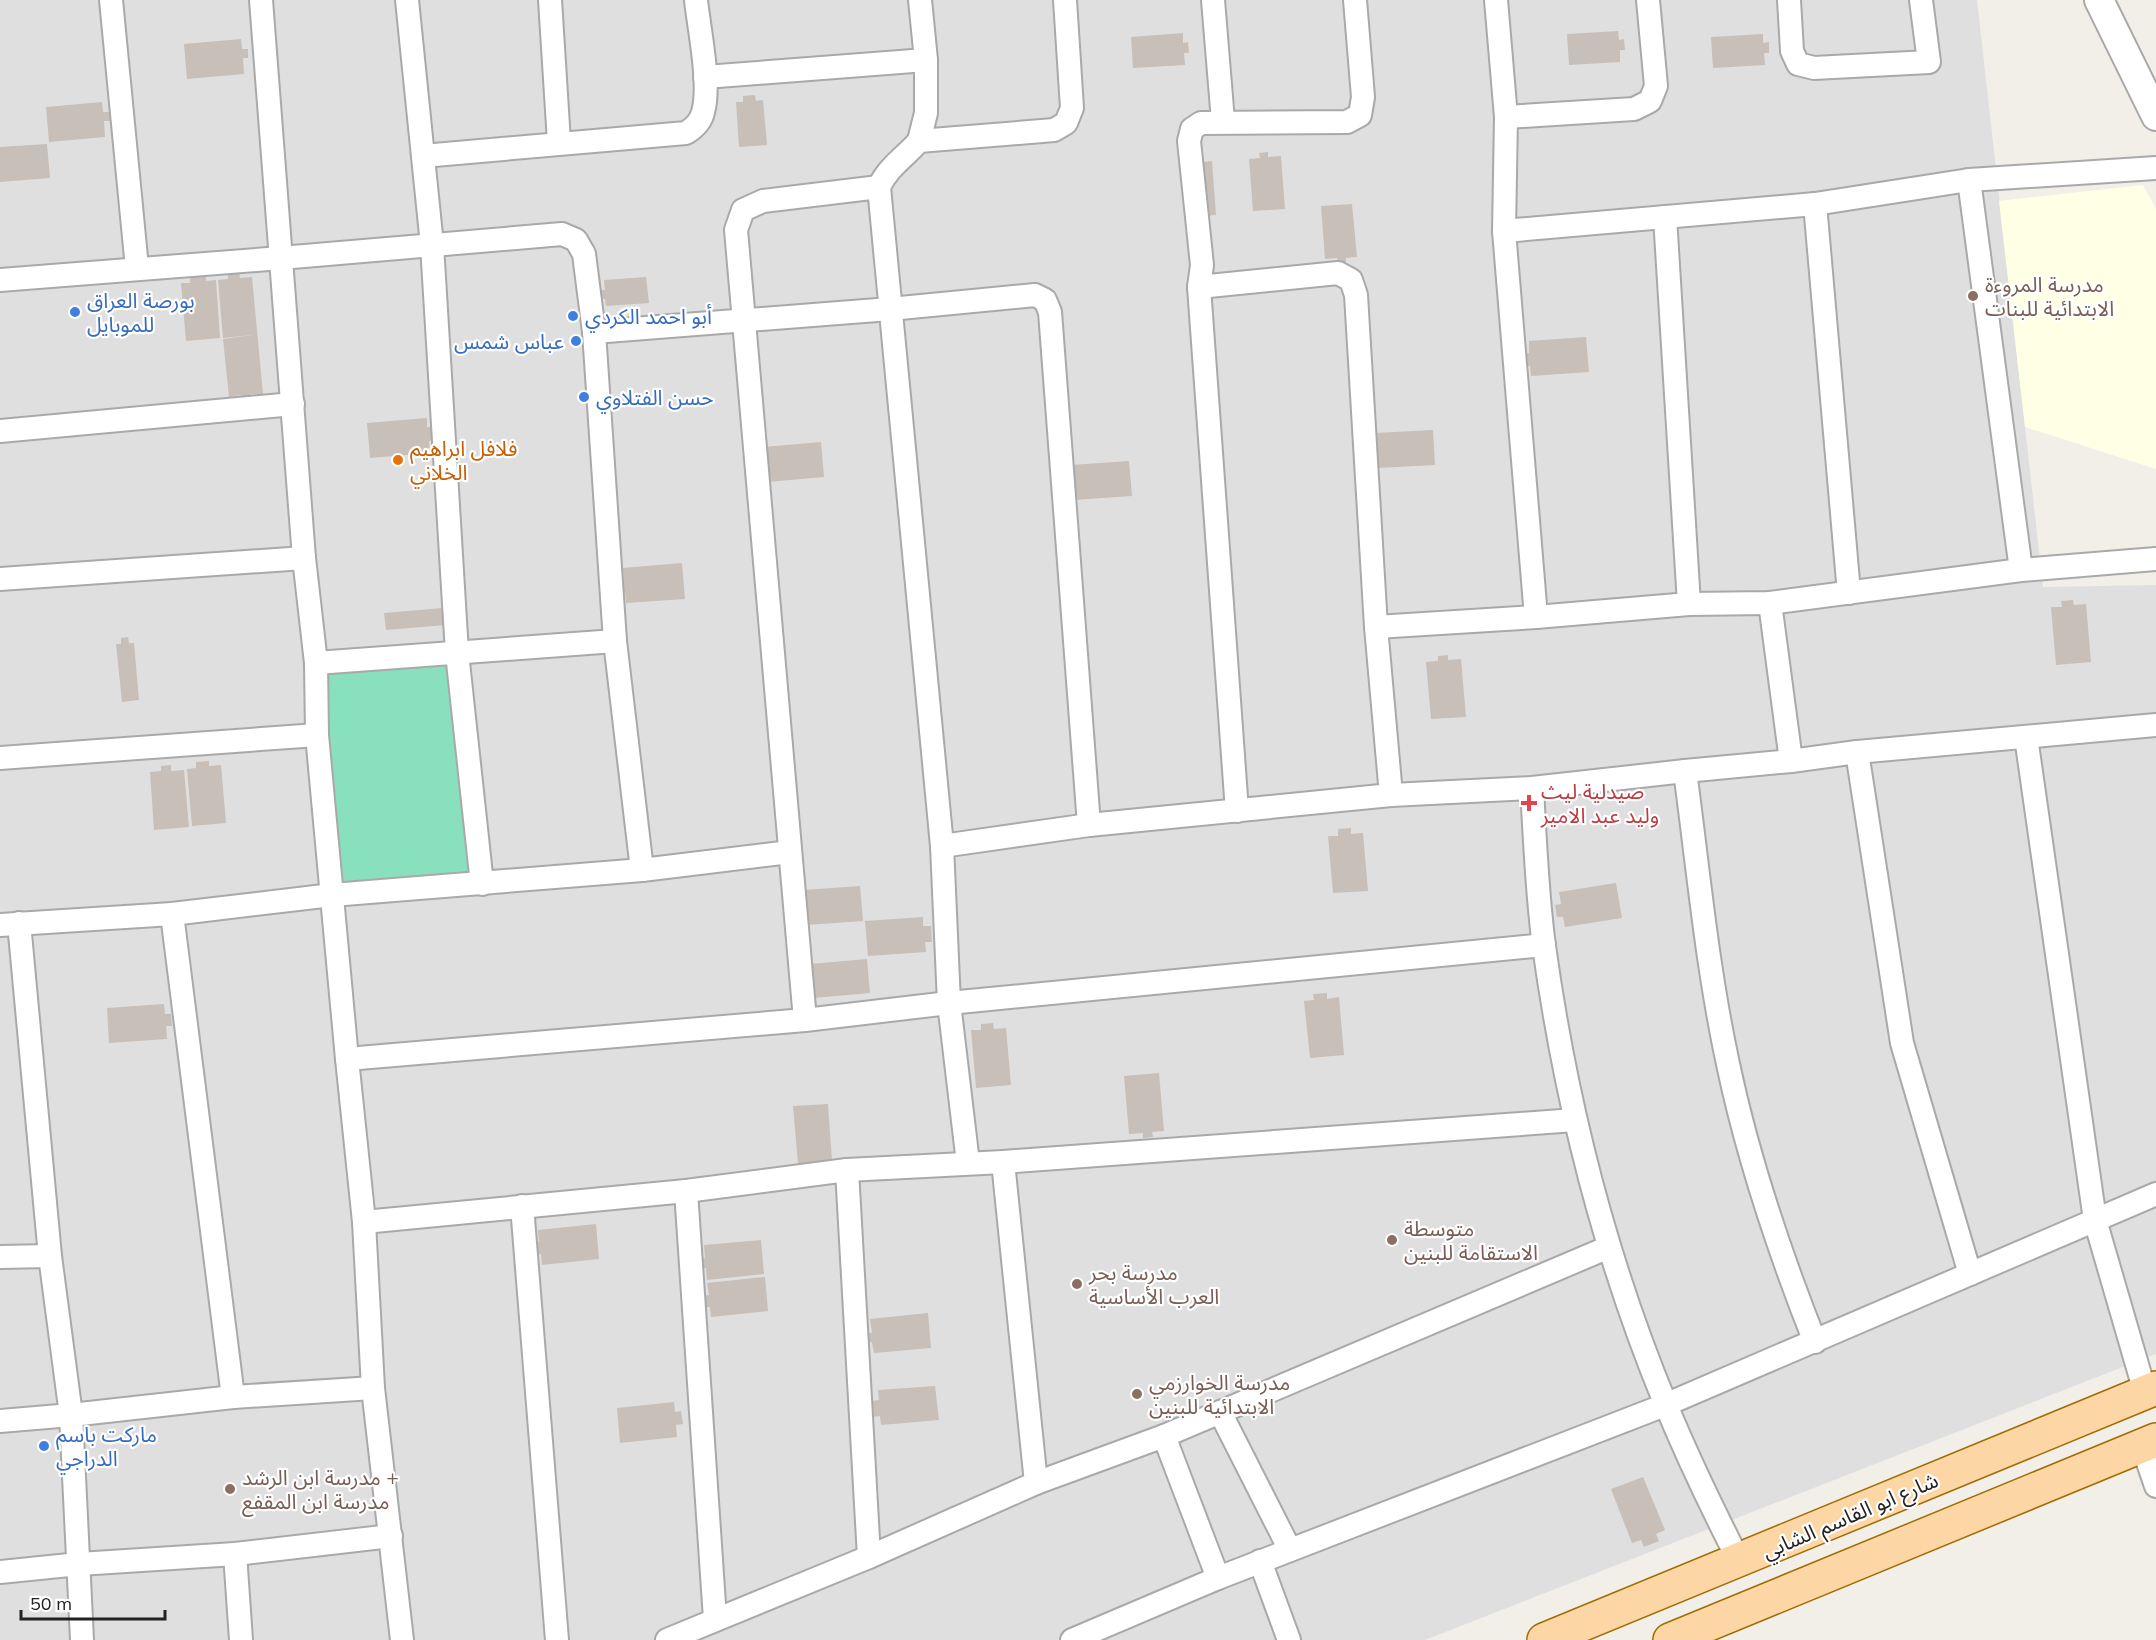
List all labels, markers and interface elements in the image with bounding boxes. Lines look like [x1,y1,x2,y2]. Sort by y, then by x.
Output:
place label: مدرسة المروءة الابتدائية للبنات [1985,271,2114,321]
place label: بورصة العراق للموبايل [87,287,195,337]
marker: مدرسة المروءة الابتدائية للبنات [1966,289,1980,303]
place label: أبو احمد الكردي [585,303,712,333]
marker: بورصة العراق للموبايل [68,305,82,319]
marker: أبو احمد الكردي [566,309,580,323]
place label: عباس شمس [454,328,564,354]
marker: عباس شمس [569,334,583,348]
place label: حسن الفتلاوي [596,384,714,414]
marker: حسن الفتلاوي [577,390,591,404]
place label: فلافل ابراهيم الخلاني [410,435,517,489]
marker: فلافل ابراهيم الخلاني [391,453,405,467]
place label: صيدلية ليث وليد عبد الامير [1540,778,1659,828]
marker: صيدلية ليث وليد عبد الامير [1522,796,1536,810]
place label: متوسطة الاستقامة للبنين [1404,1215,1538,1265]
marker: متوسطة الاستقامة للبنين [1385,1233,1399,1247]
place label: مدرسة بحر العرب الأساسية [1088,1259,1219,1309]
marker: مدرسة بحر العرب الأساسية [1070,1277,1084,1291]
place label: مدرسة الخوارزمي الابتدائية للبنين [1149,1369,1290,1419]
marker: مدرسة الخوارزمي الابتدائية للبنين [1130,1387,1144,1401]
place label: ماركت باسم الدراجي [56,1421,157,1475]
marker: ماركت باسم الدراجي [37,1439,51,1453]
place label: مدرسة ابن الرشد + مدرسة ابن المقفع [242,1464,399,1517]
street label: شارع ابو القاسم الشابي [1758,1466,1943,1567]
marker: مدرسة ابن الرشد + مدرسة ابن المقفع [223,1482,237,1496]
scale bar [21,1583,165,1621]
text: 50 m [30,1592,72,1615]

